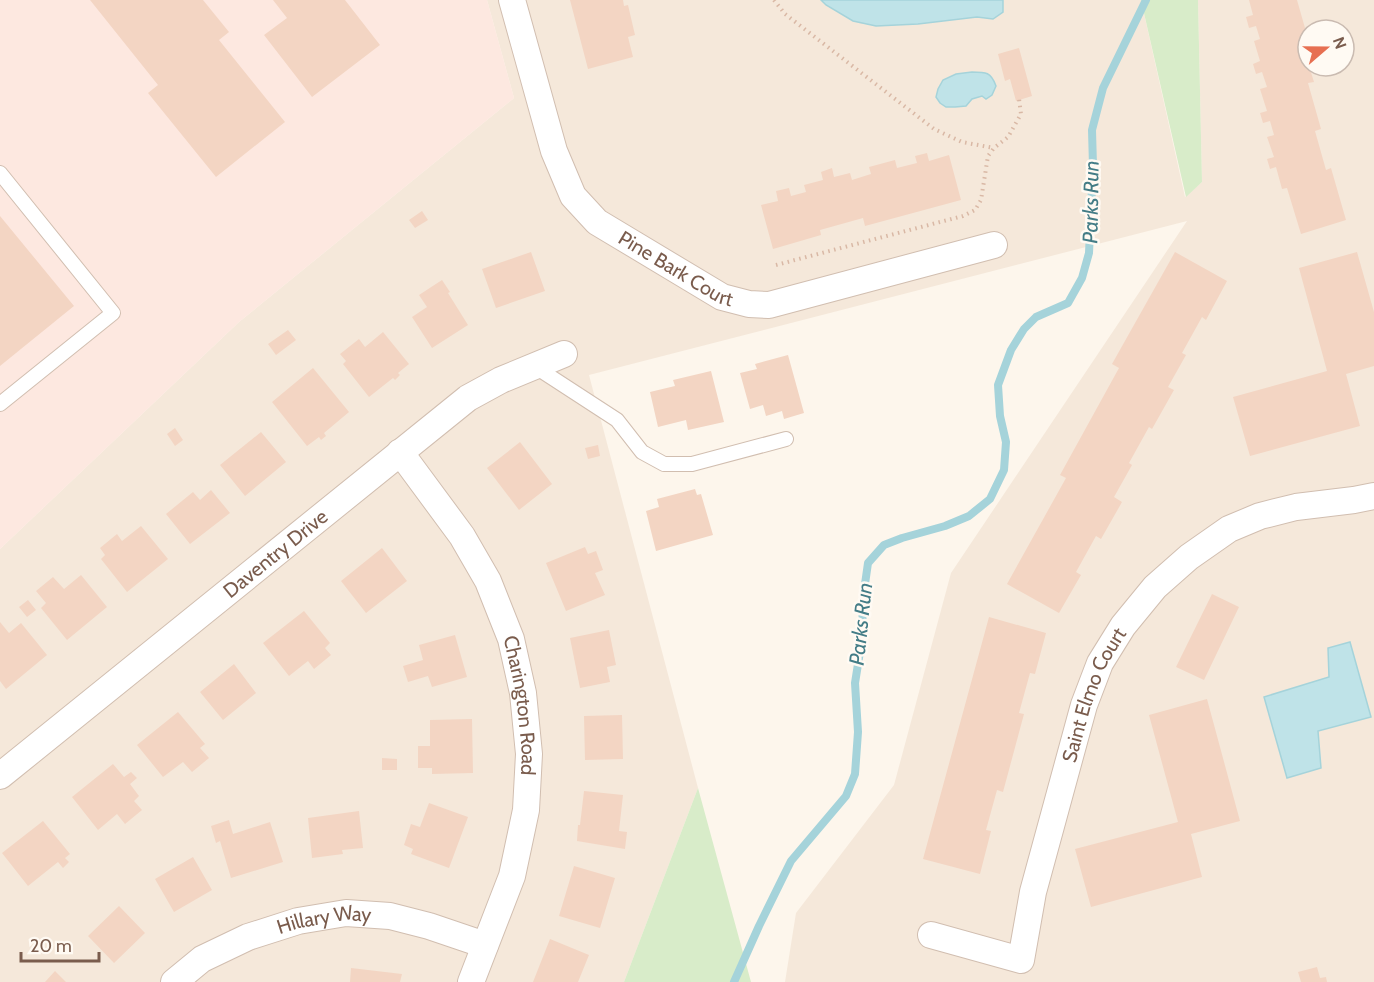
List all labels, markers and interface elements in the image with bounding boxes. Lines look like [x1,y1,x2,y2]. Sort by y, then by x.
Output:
north arrow [1296,18,1356,78]
text: N [1329,34,1350,52]
water label: Parks Run [1077,160,1104,244]
street label: Pine Bark Court [614,226,736,311]
street label: Daventry Drive [218,504,332,603]
water label: Parks Run [844,581,877,667]
street label: Saint Elmo Court [1057,623,1131,765]
street label: Charington Road [499,633,541,776]
street label: Hillary Way [274,900,372,939]
scale bar [21,925,99,963]
text: 20 m [30,935,72,957]

